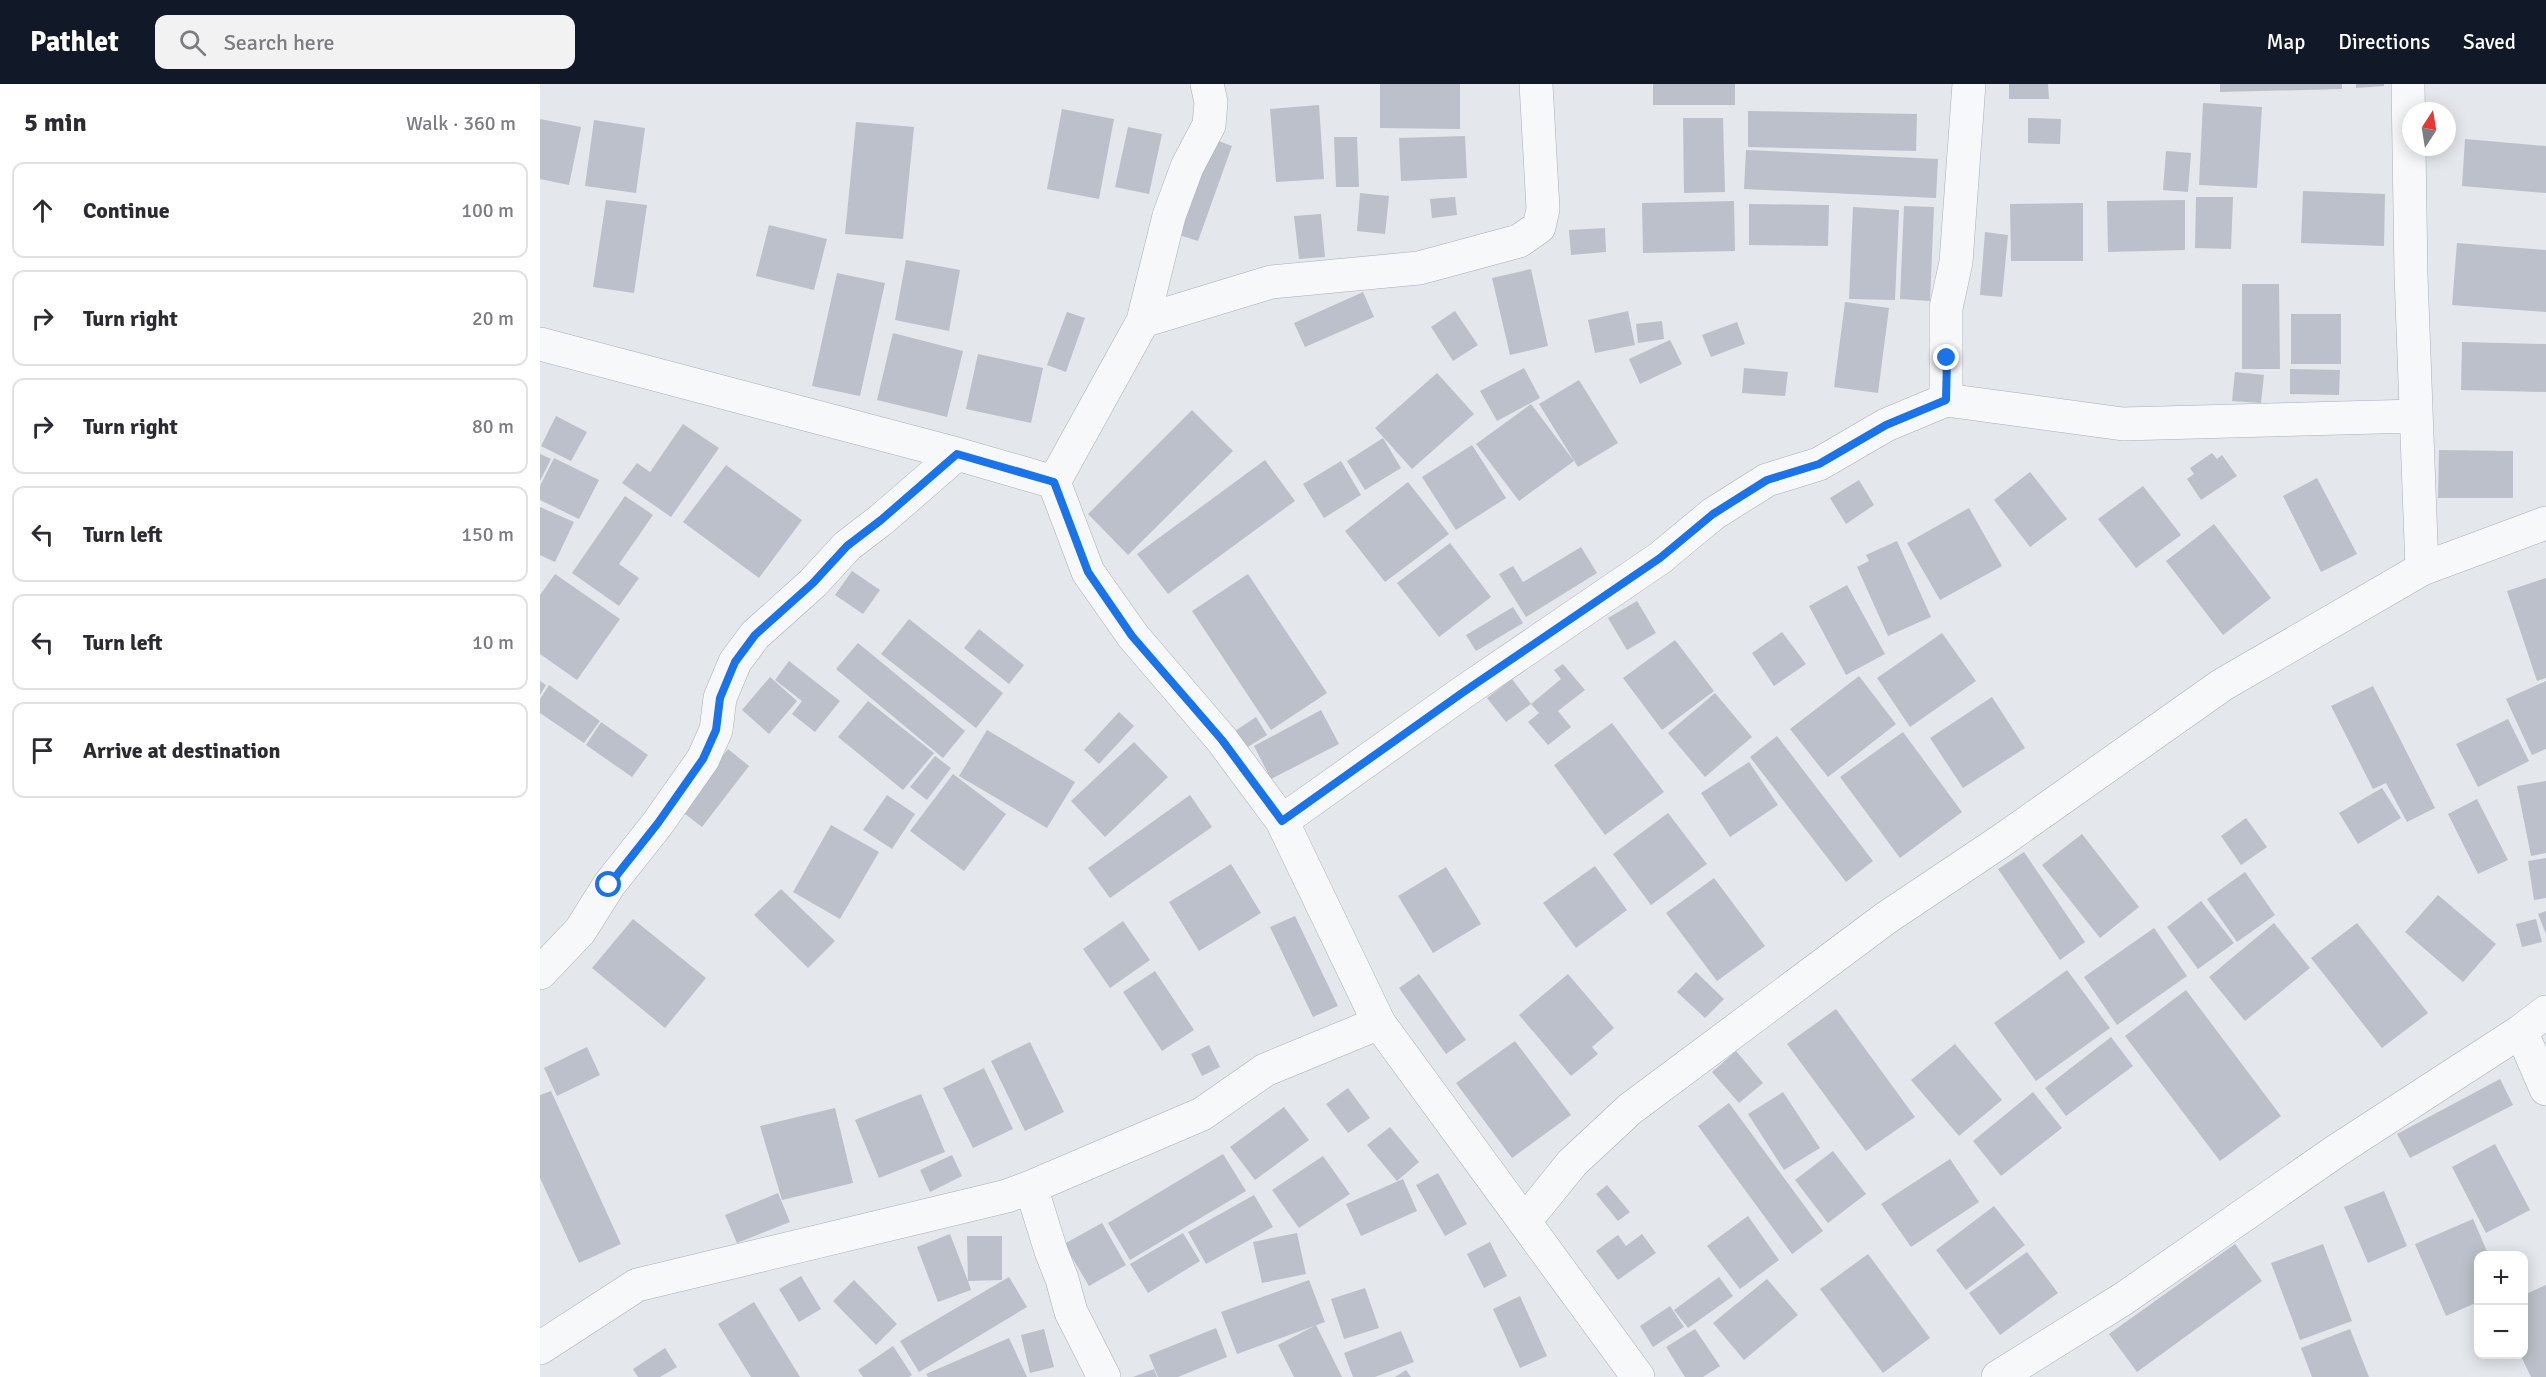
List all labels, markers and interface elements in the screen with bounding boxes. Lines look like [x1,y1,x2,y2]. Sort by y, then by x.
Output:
search box [155,15,575,69]
text: Pathlet [30,25,119,59]
icon: search [176,26,209,59]
text: Search here [224,29,335,56]
text: Map [2267,29,2305,55]
text: Directions [2338,29,2430,55]
text: Saved [2463,29,2516,55]
north arrow [2402,102,2456,156]
text: 5 min [24,107,87,139]
text: Walk · 360 m [406,111,516,136]
icon: ahead [26,194,59,227]
text: Continue [83,197,170,224]
text: 100 m [461,198,514,223]
icon: right [26,302,59,335]
text: Turn right [83,305,178,332]
text: 20 m [472,306,514,331]
route end [1933,344,1959,370]
icon: right [26,410,59,443]
text: Turn right [83,413,178,440]
text: 80 m [472,414,514,439]
icon: left [26,518,59,551]
text: Turn left [83,521,163,548]
text: 150 m [461,522,514,547]
icon: left [26,626,59,659]
text: Turn left [83,629,163,656]
text: 10 m [472,630,514,655]
icon: arrive [26,734,59,767]
text: Arrive at destination [83,737,280,764]
route start [595,871,621,897]
map controls [2474,1251,2528,1359]
button: + [2474,1251,2528,1305]
button: − [2474,1305,2528,1359]

